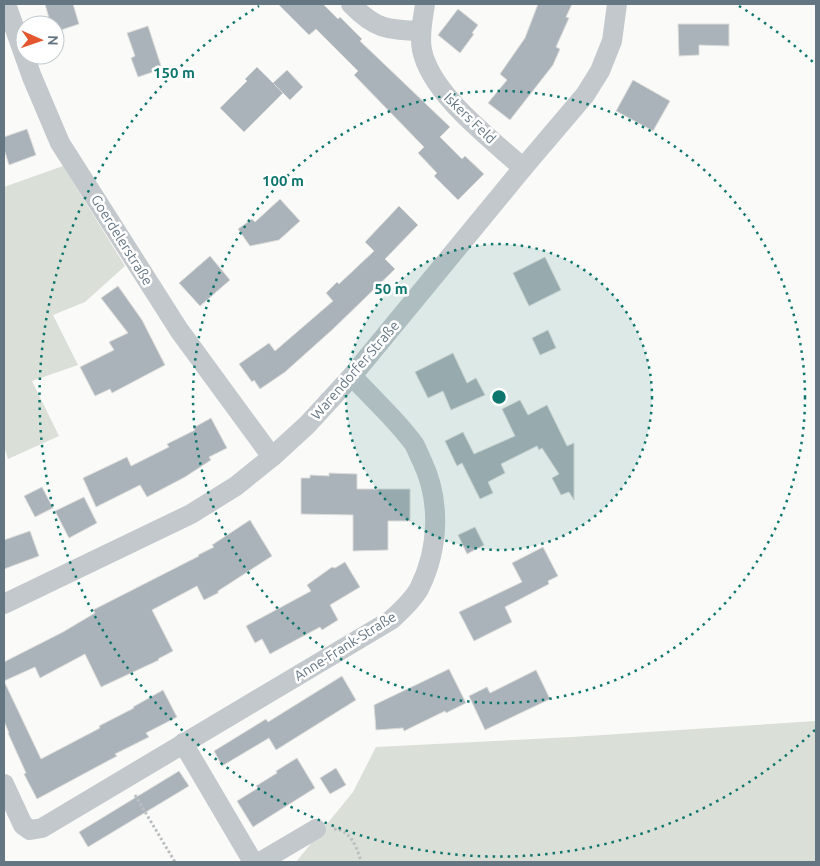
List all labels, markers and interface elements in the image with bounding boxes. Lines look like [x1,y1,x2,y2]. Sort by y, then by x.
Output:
north arrow [15,15,65,65]
text: N [45,35,61,46]
text: 150 m [153,64,195,81]
street label: Iskers Feld [441,89,499,147]
text: 100 m [262,172,304,189]
street label: Goerdelerstraße [88,192,156,288]
text: 50 m [374,280,408,297]
street label: Warendorfer Straße [308,317,402,423]
centre of rings [490,388,508,406]
street label: Anne-Frank-Straße [291,608,399,684]

